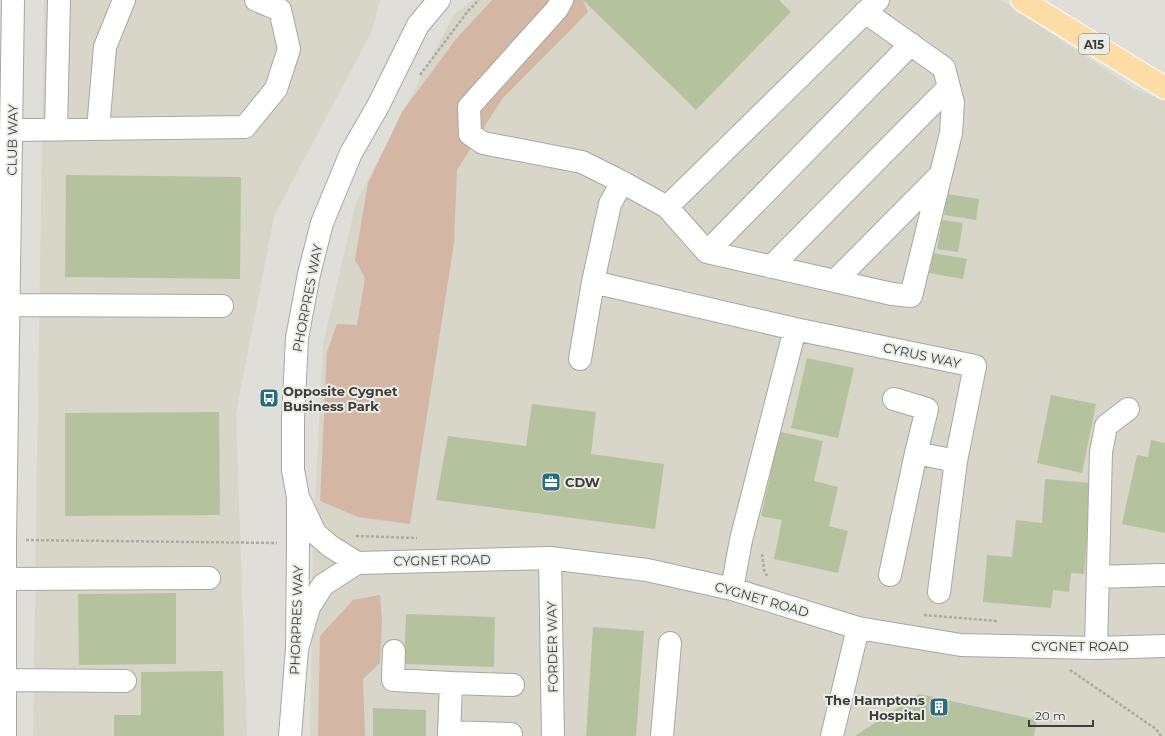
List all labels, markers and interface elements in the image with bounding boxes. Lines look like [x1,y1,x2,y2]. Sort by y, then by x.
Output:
road number: A15 [1079,34,1109,54]
street label: CLUB WAY [3,104,21,176]
street label: PHORPRES WAY [289,242,325,353]
street label: CYRUS WAY [882,339,963,371]
place label: Opposite Cygnet Business Park [283,383,398,414]
bus stop icon: Opposite Cygnet Business Park [258,387,280,409]
office icon: CDW [540,471,562,493]
place label: CDW [565,474,600,490]
street label: CYGNET ROAD [393,551,491,569]
street label: PHORPRES WAY [286,564,306,675]
street label: CYGNET ROAD [713,578,811,620]
street label: FORDER WAY [543,600,561,693]
street label: CYGNET ROAD [1031,638,1129,654]
place label: The Hamptons Hospital [825,692,925,723]
building icon: The Hamptons Hospital [928,696,950,718]
scale bar [1029,702,1093,728]
text: 20 m [1035,708,1066,723]

